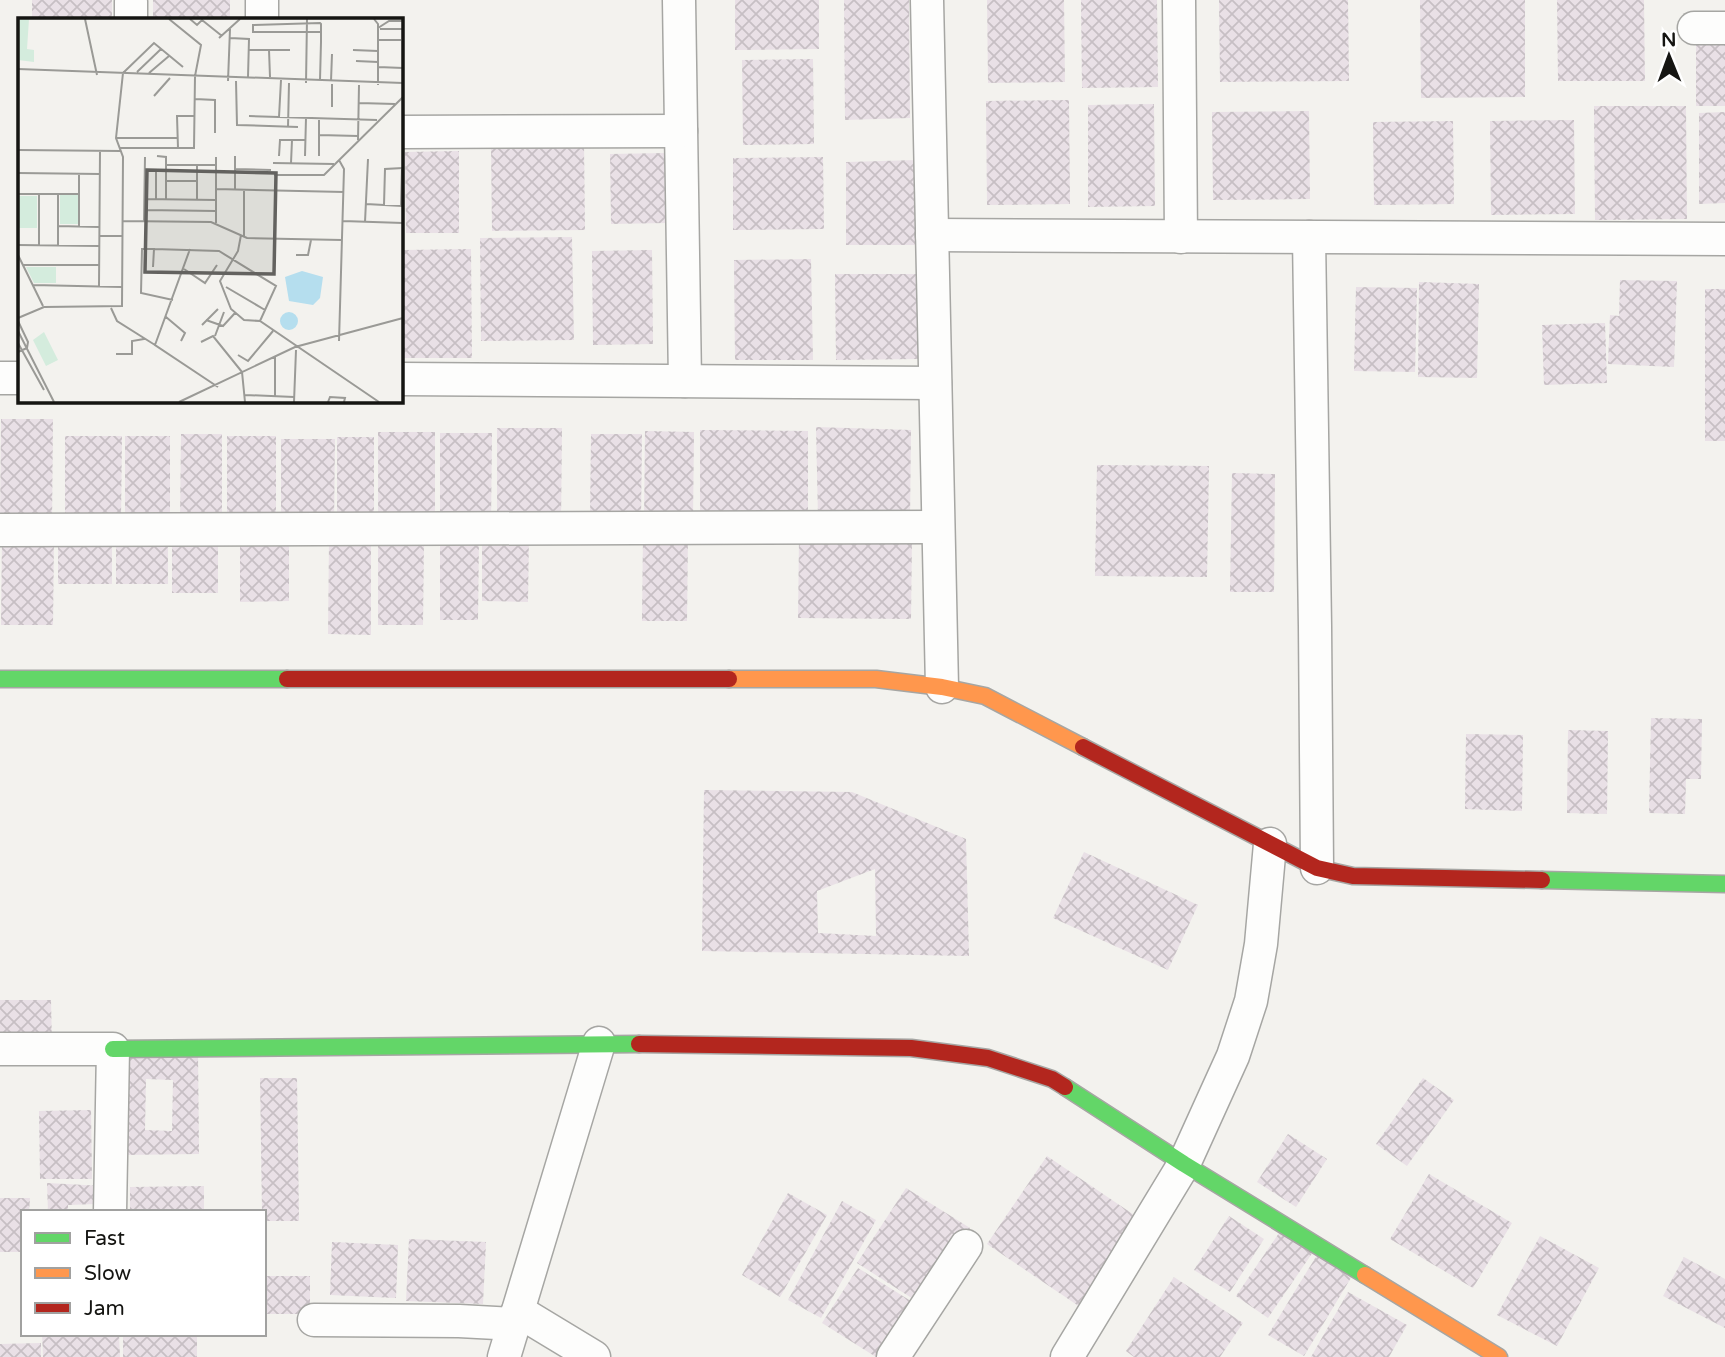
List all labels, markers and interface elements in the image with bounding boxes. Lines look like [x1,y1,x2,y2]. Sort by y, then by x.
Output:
inset map [18,18,402,402]
north arrow [1634,21,1704,91]
text: N [1661,29,1677,51]
legend [21,1210,266,1336]
text: Fast [84,1226,125,1251]
text: Slow [84,1261,132,1286]
text: Jam [84,1296,125,1321]

